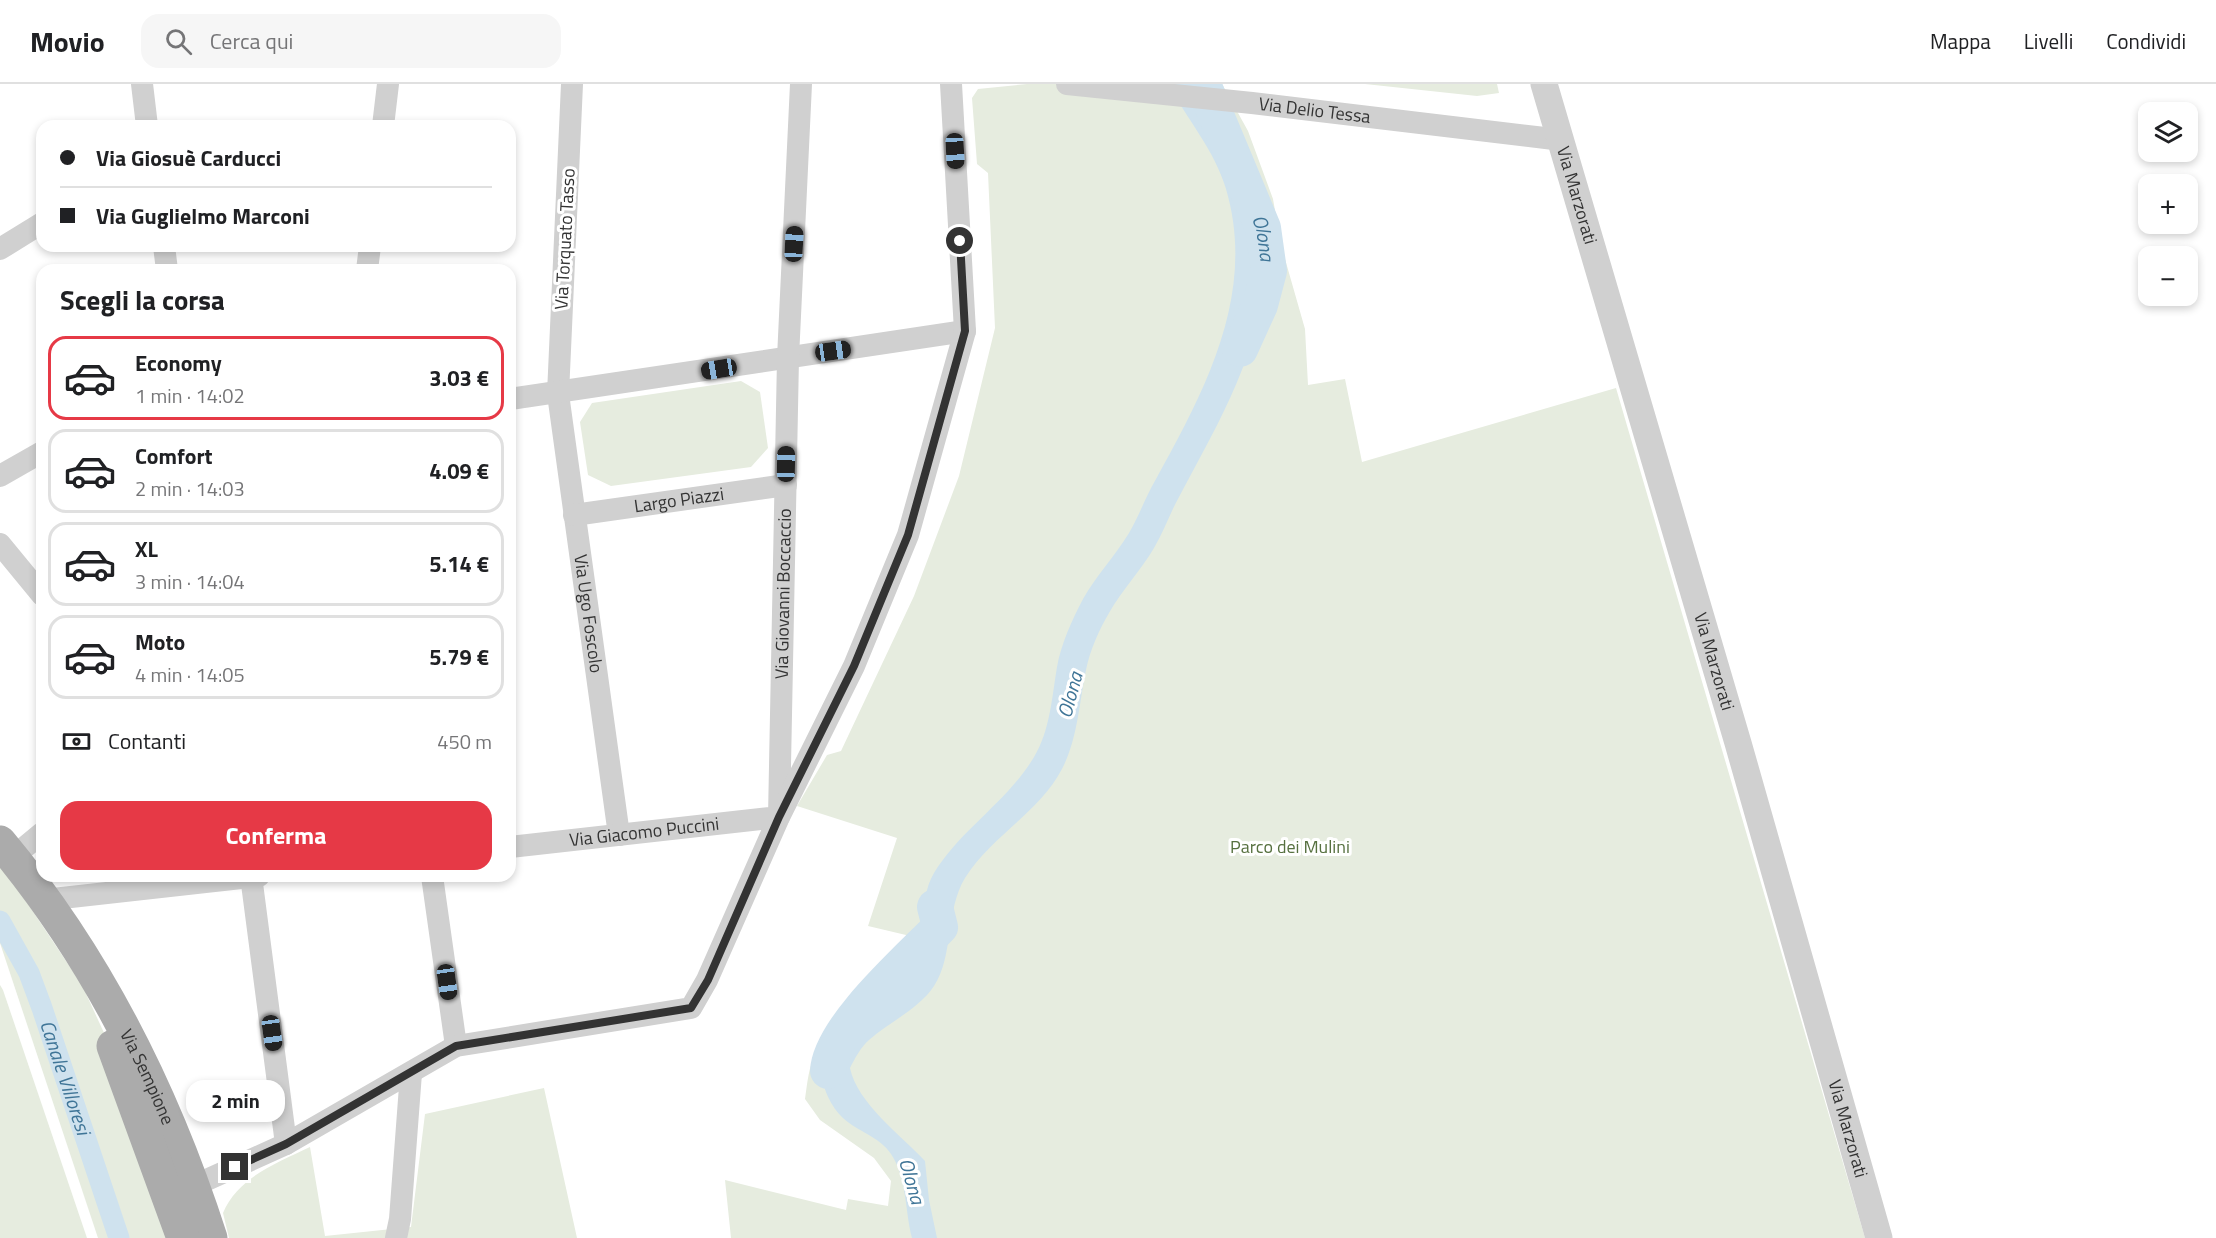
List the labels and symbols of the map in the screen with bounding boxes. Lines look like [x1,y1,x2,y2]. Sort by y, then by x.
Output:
street label: Via Delio Tessa [1257,90,1372,130]
car [945,133,965,169]
street label: Via Marzorati [1550,143,1604,247]
street label: Via Torquato Tasso [547,168,582,310]
water label: Olona [1244,210,1284,264]
car [784,226,804,262]
route start [946,227,973,254]
car [814,340,852,362]
car [700,357,738,381]
car [777,446,795,482]
street label: Largo Piazzi [632,480,726,519]
street label: Via Giovanni Boccaccio [768,508,798,679]
street label: Via Ugo Foscolo [567,552,610,675]
street label: Via Marzorati [1687,609,1742,714]
water label: Olona [1049,667,1091,721]
street label: Via Giacomo Puccini [568,810,721,853]
park label: Parco dei Mulini [1230,833,1350,860]
car [436,963,458,1001]
car [261,1014,283,1052]
water label: Canale Villoresi [32,1016,100,1141]
street label: Via Sempione [113,1024,182,1129]
street label: Via Marzorati [1822,1076,1875,1181]
callout: 2 min [186,1080,284,1122]
route end [221,1153,248,1180]
water label: Olona [891,1154,934,1209]

